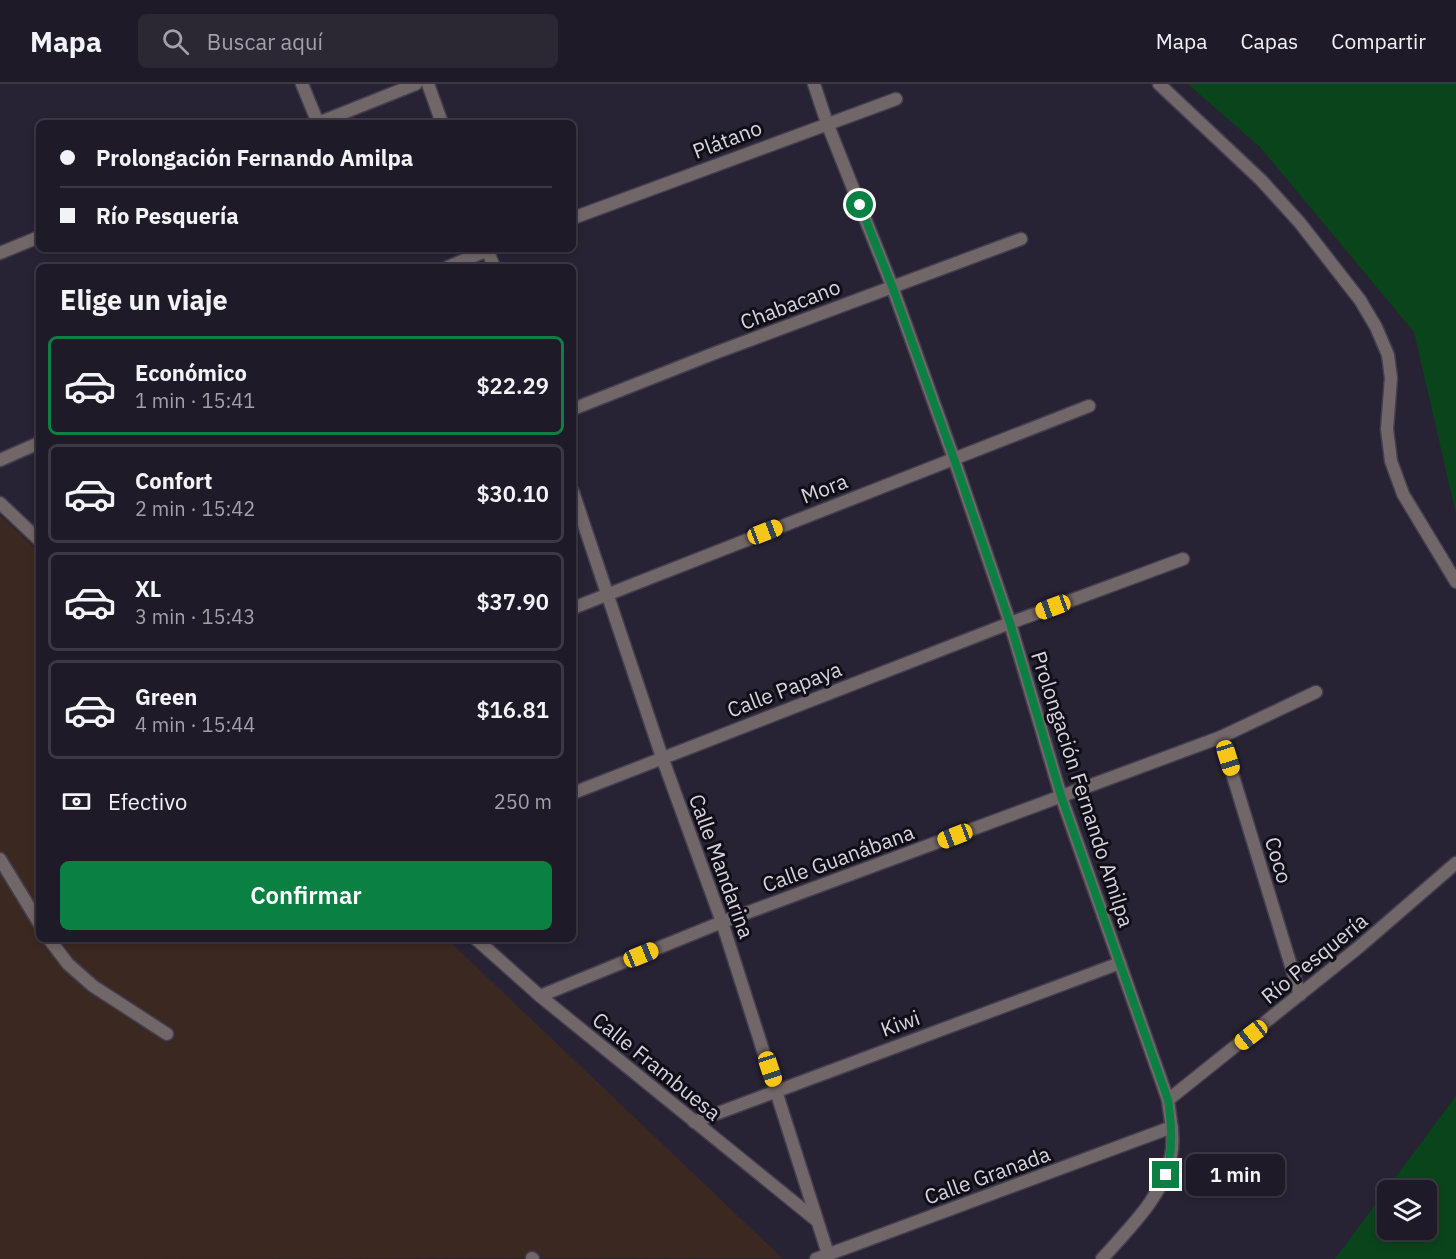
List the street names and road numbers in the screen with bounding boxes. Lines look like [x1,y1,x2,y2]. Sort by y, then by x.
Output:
street label: Plátano [688,113,766,165]
street label: Chabacano [736,272,844,336]
street label: Mora [797,466,851,510]
street label: Prolongación Fernando Amilpa [1025,647,1141,931]
street label: Calle Papaya [723,654,845,724]
street label: Calle Mandarina [683,790,761,942]
street label: Calle Guanábana [758,818,918,898]
street label: Coco [1259,833,1299,887]
street label: Río Pesquería [1255,906,1373,1010]
street label: Kiwi [876,1003,924,1043]
street label: Calle Frambuesa [587,1006,727,1126]
street label: Calle Granada [920,1139,1054,1211]

